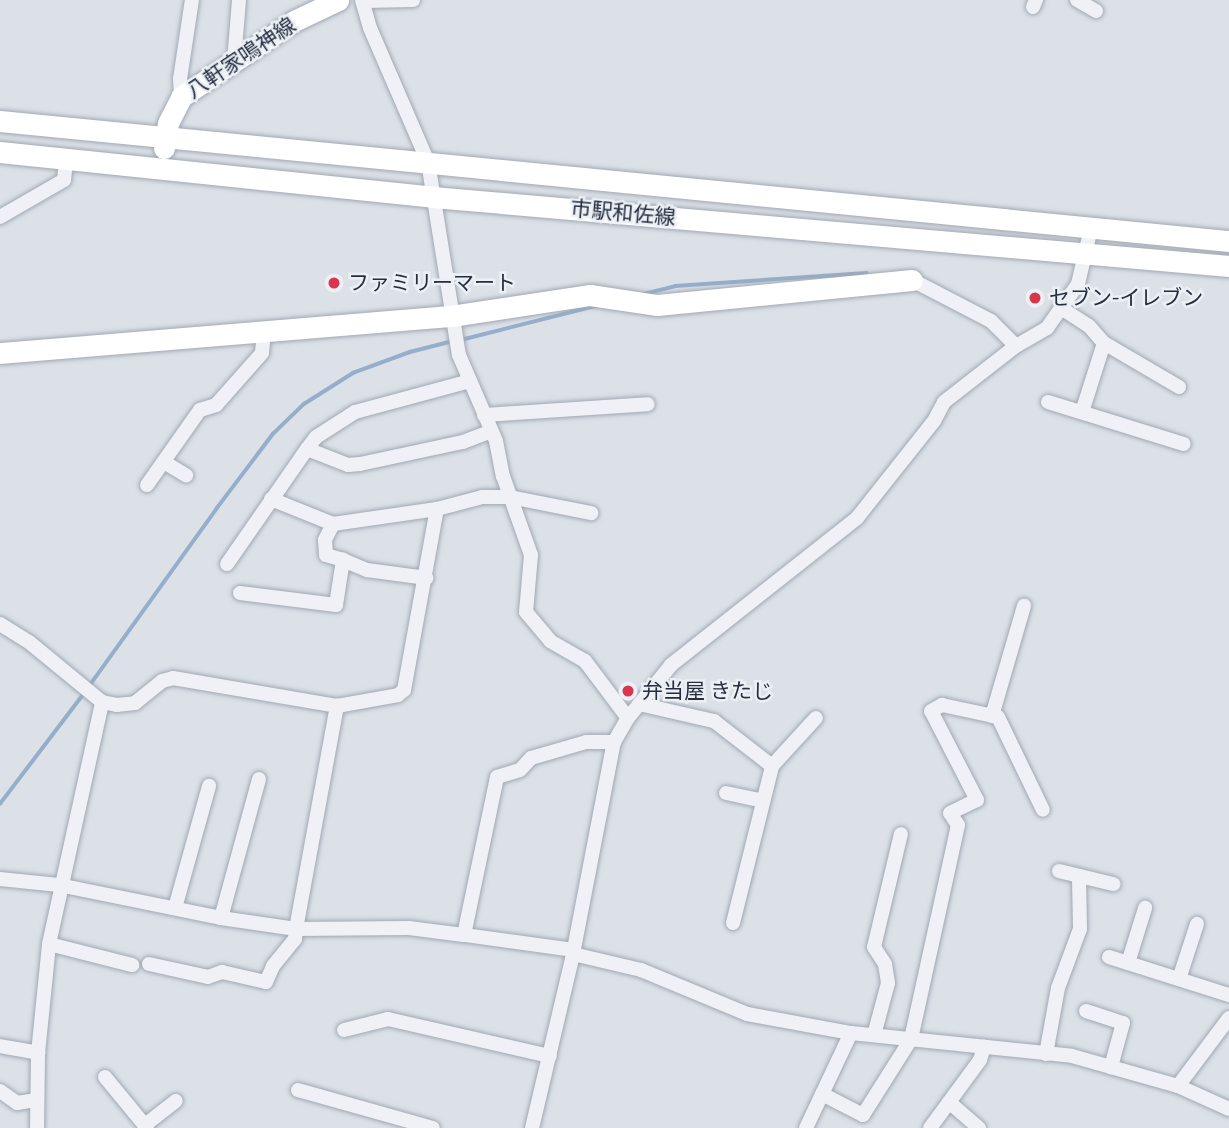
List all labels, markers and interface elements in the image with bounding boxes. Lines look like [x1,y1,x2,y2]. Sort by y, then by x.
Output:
street label: 八軒家鳴神線 [182,12,300,104]
street label: 市駅和佐線 [570,196,676,230]
place label: ファミリーマート [348,270,516,296]
marker: ファミリーマート [326,275,342,291]
place label: セブン-イレブン [1049,285,1203,311]
marker: セブン-イレブン [1027,290,1043,306]
place label: 弁当屋 きたじ [642,678,773,704]
marker: 弁当屋 きたじ [620,683,636,699]

